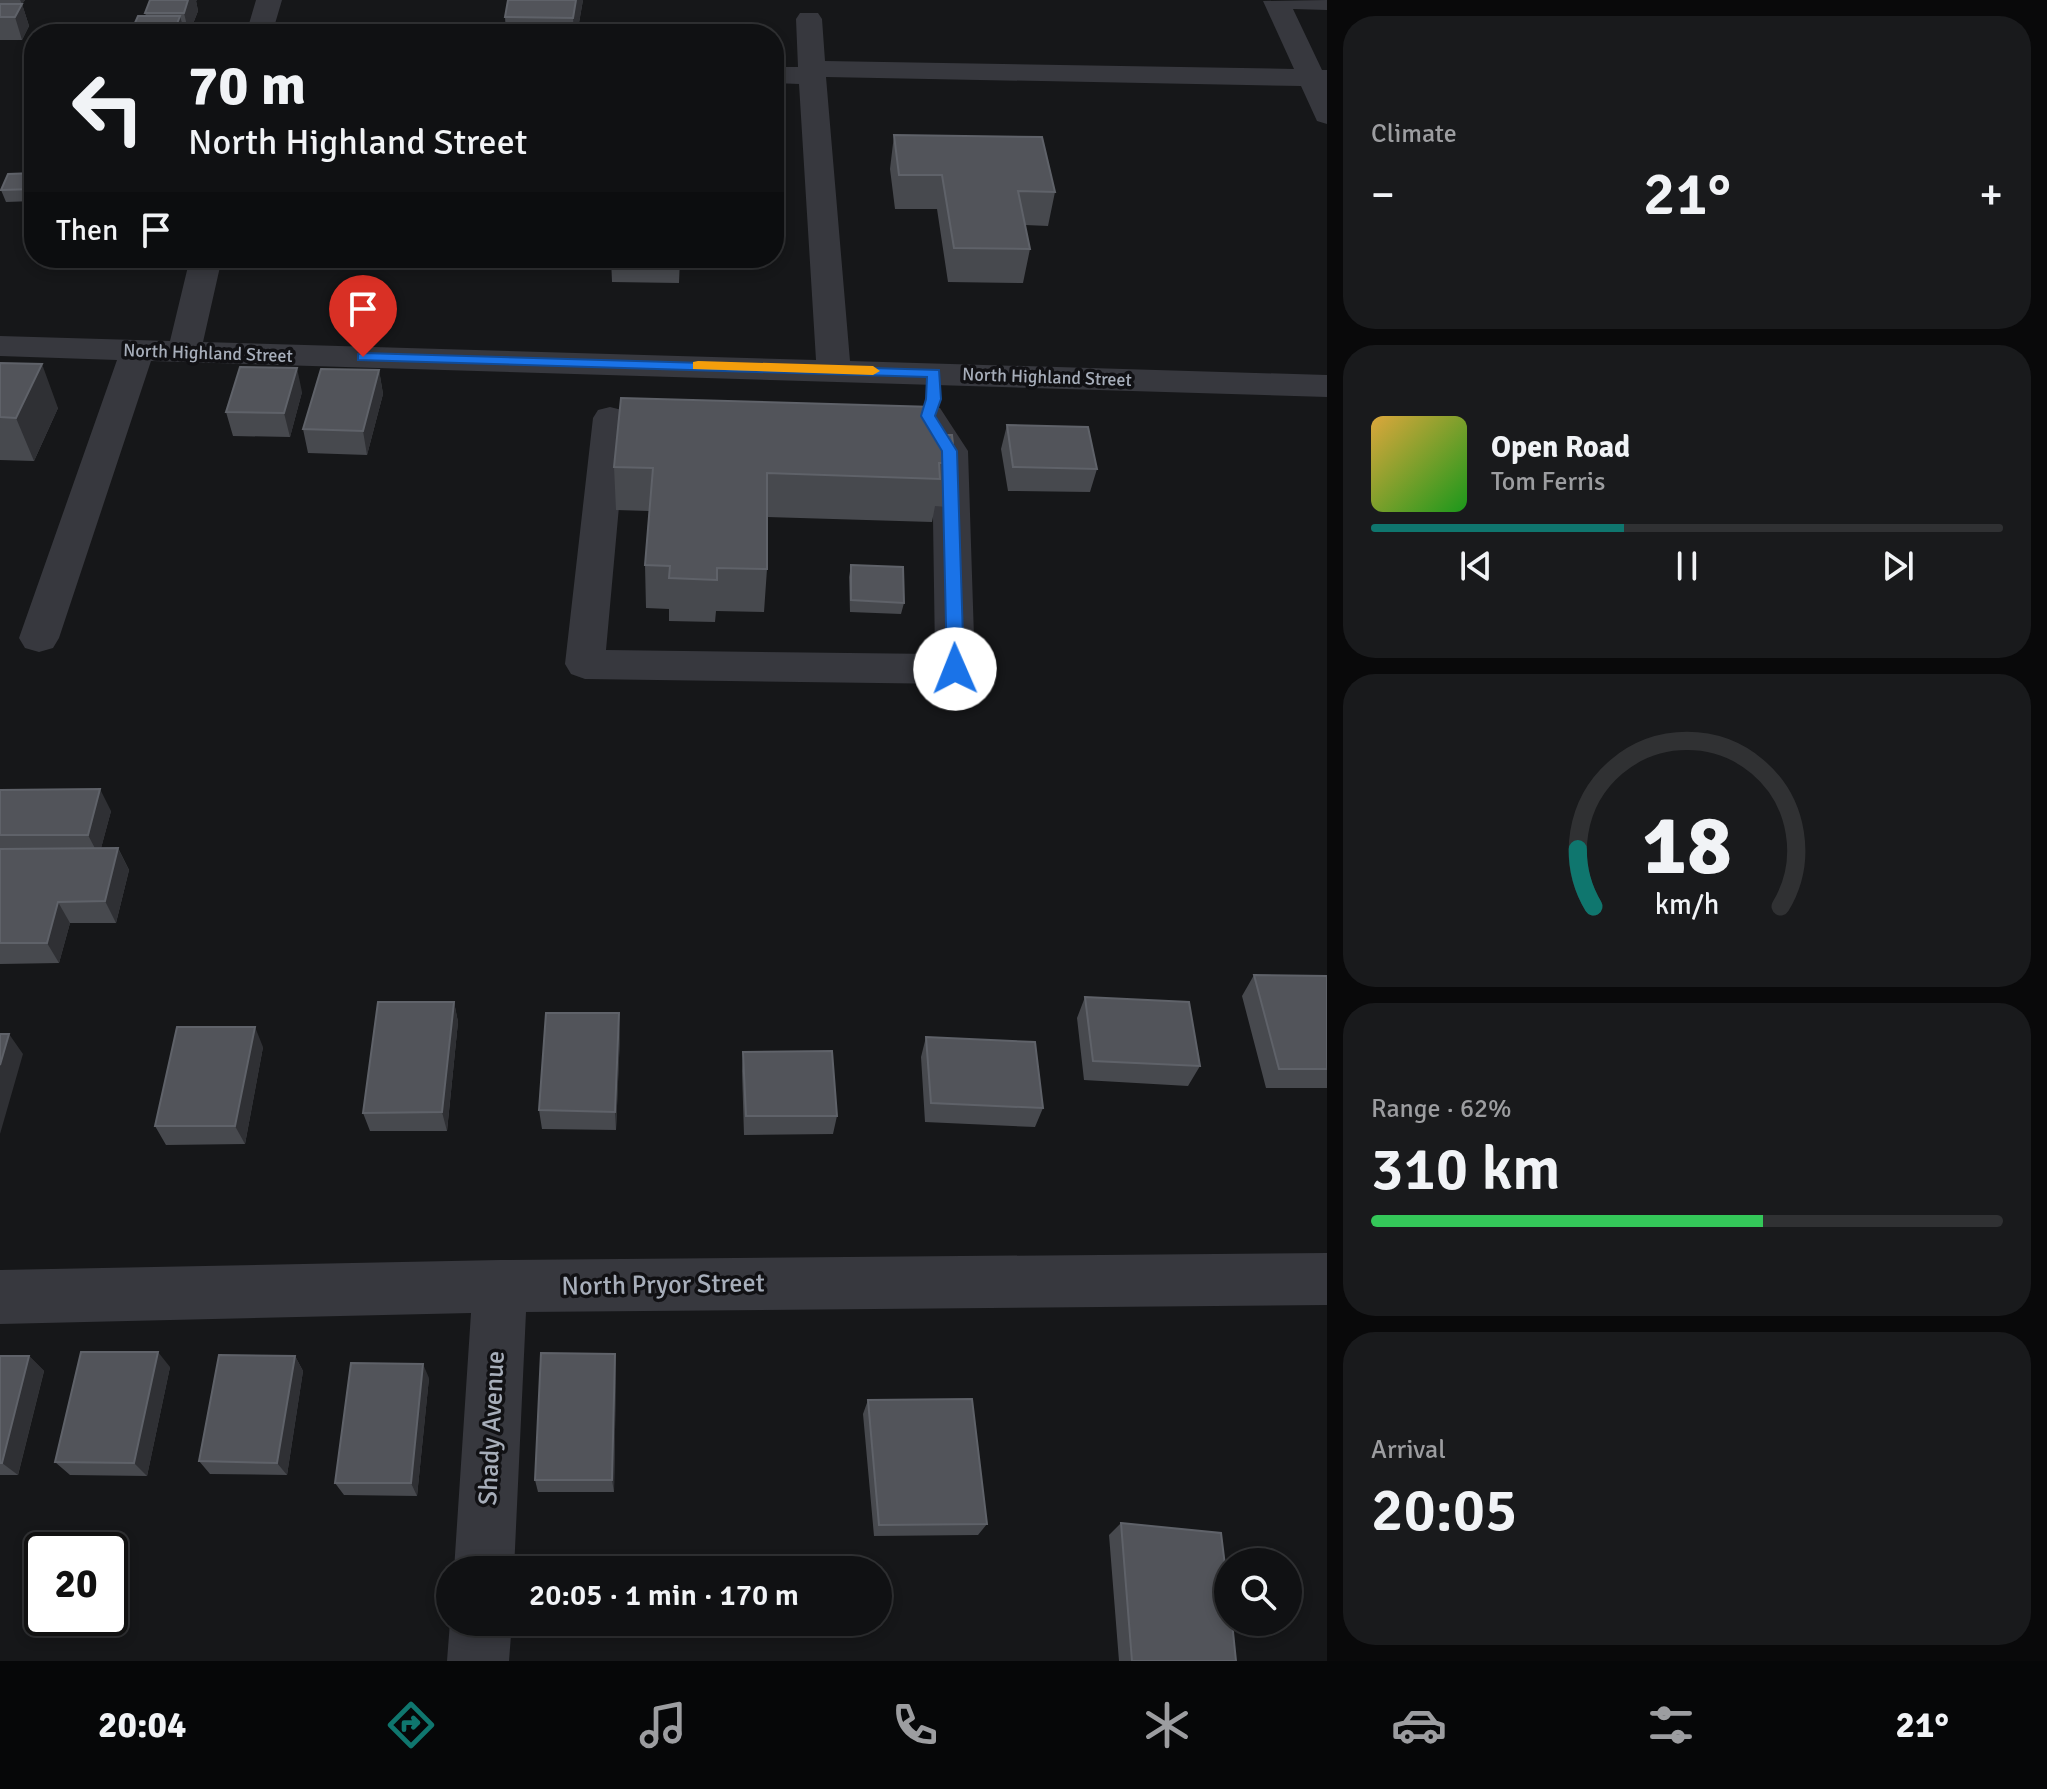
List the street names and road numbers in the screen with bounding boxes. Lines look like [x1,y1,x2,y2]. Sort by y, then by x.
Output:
street label: North Highland Street [123,339,293,367]
street label: North Highland Street [962,363,1132,391]
street label: North Pryor Street [561,1267,765,1303]
street label: Shady Avenue [472,1350,512,1506]

